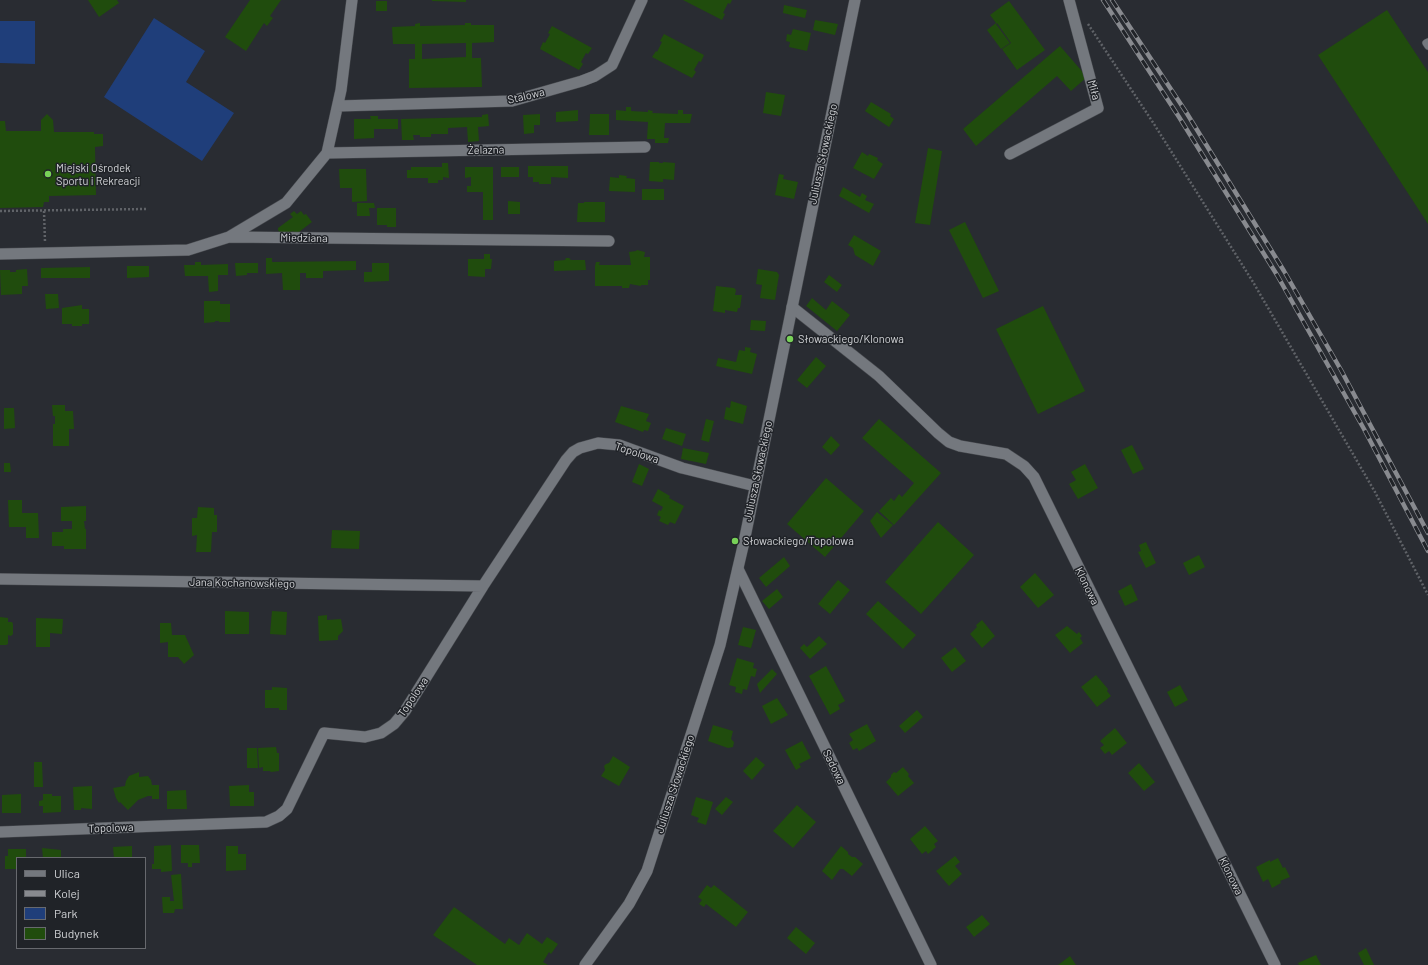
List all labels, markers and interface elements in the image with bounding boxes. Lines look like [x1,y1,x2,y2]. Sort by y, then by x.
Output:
street label: Miła [1085,79,1103,101]
street label: Stalowa [506,85,546,107]
street label: Juliusza Słowackiego [806,102,840,206]
street label: Żelazna [468,143,504,157]
place label: Miejski Ośrodek Sportu i Rekreacji [56,161,140,187]
marker: Miejski Ośrodek Sportu i Rekreacji [43,169,53,179]
street label: Miedziana [280,231,328,245]
place label: Słowackiego/Klonowa [798,332,904,346]
marker: Słowackiego/Klonowa [785,334,795,344]
street label: Juliusza Słowackiego [741,419,775,523]
street label: Topolowa [613,440,661,466]
place label: Słowackiego/Topolowa [743,534,854,548]
marker: Słowackiego/Topolowa [730,536,740,546]
street label: Klonowa [1072,565,1102,607]
street label: Jana Kochanowskiego [189,575,295,591]
street label: Topolowa [395,675,431,719]
street label: Juliusza Słowackiego [653,733,697,835]
street label: Sadowa [820,747,848,787]
street label: Topolowa [88,821,134,835]
street label: Klonowa [1216,855,1246,897]
legend [16,857,146,949]
text: Ulica [54,866,80,880]
text: Kolej [54,886,80,900]
text: Park [54,906,78,920]
text: Budynek [54,926,99,940]

